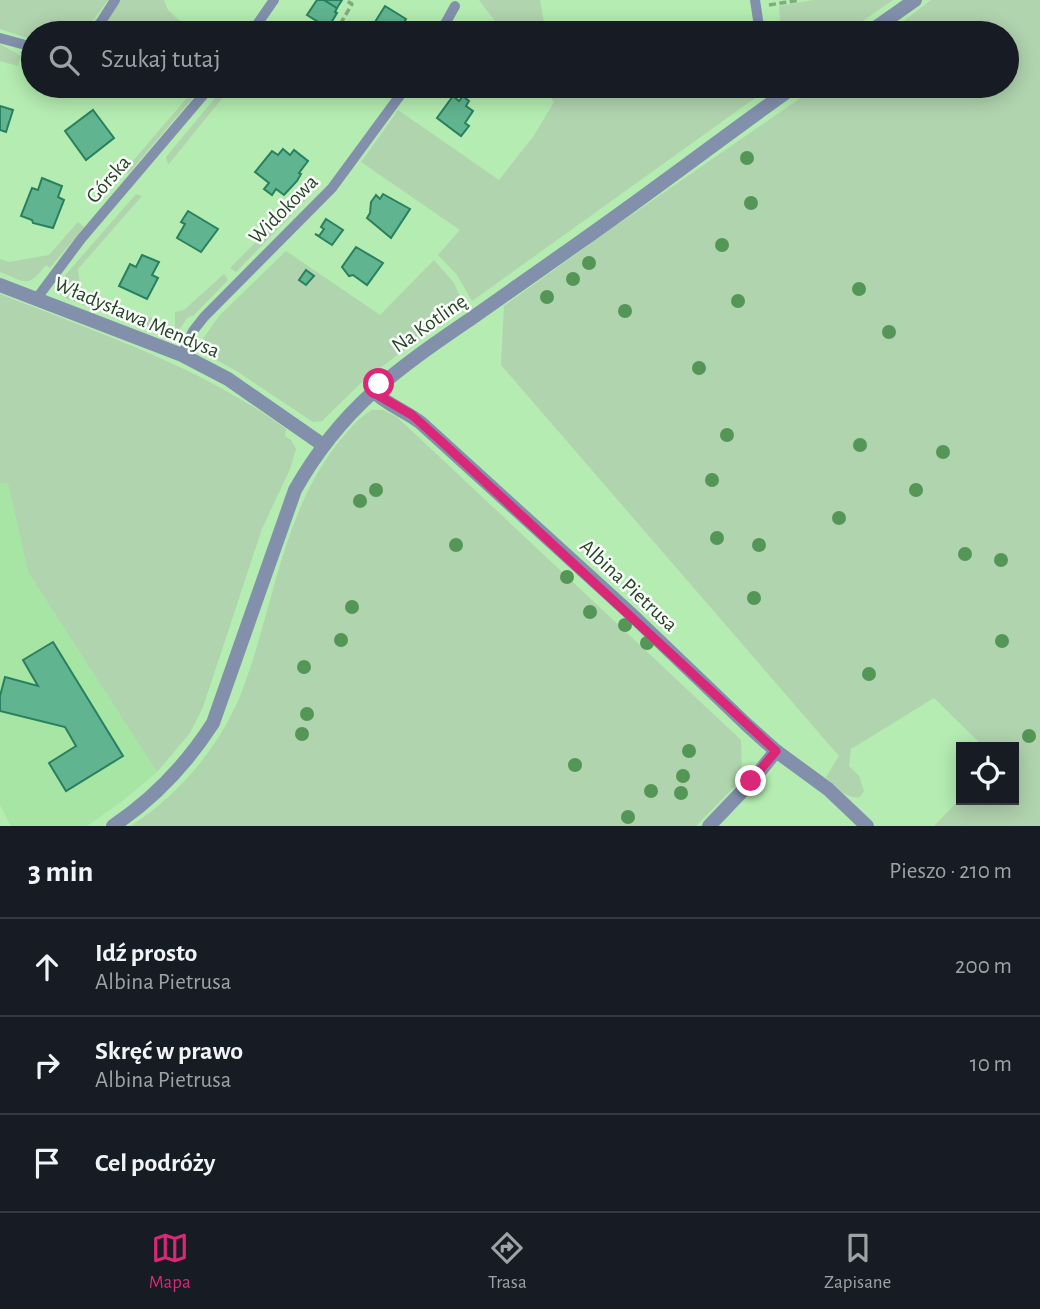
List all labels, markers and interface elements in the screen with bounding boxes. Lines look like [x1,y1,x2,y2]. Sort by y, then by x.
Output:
search box [21,21,1019,98]
icon: search [45,41,83,79]
text: Szukaj tutaj [101,46,221,72]
street label: Górska [82,151,135,207]
street label: Widokowa [245,171,322,248]
street label: Władysława Mendysa [51,273,223,362]
street label: Na Kotlinę [388,290,470,357]
route start [363,368,394,399]
street label: Albina Pietrusa [576,535,682,636]
map controls [956,742,1019,805]
button: locate [956,742,1019,805]
route end [735,765,766,796]
text: 3 min [28,857,93,887]
text: Pieszo · 210 m [889,860,1012,883]
text: Idź prosto [95,940,197,966]
icon: ahead [28,948,66,986]
text: 200 m [955,955,1012,978]
text: Albina Pietrusa [95,971,231,994]
text: Skręć w prawo [95,1038,243,1064]
icon: right [28,1046,66,1084]
text: 10 m [970,1053,1012,1076]
text: Albina Pietrusa [95,1069,231,1092]
icon: arrive [28,1144,66,1182]
text: Cel podróży [95,1150,215,1176]
tab: Mapa [149,1229,191,1294]
tab: Trasa [488,1229,527,1294]
tab: Zapisane [824,1229,891,1294]

